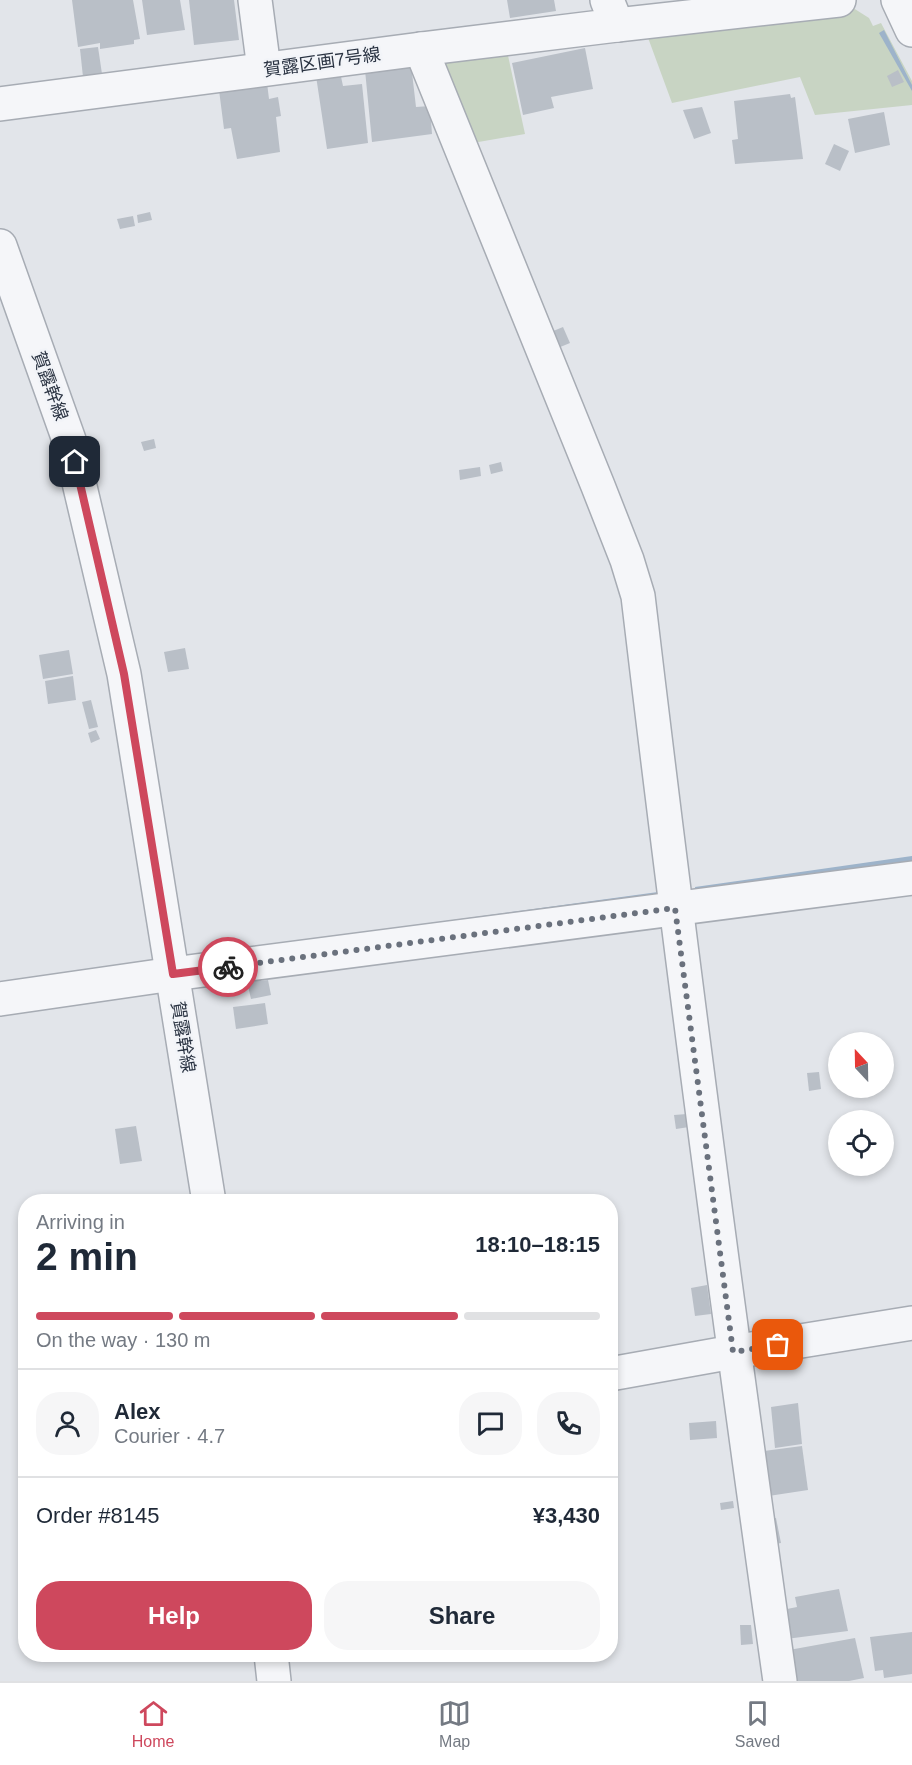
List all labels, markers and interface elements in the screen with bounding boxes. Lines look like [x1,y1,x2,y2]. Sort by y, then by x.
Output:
street label: 賀露区画7号線 [262,44,382,80]
street label: 賀露幹線 [28,349,72,423]
pin [49,436,100,487]
icon: home [58,445,91,478]
courier [198,937,258,997]
icon: bike [212,951,245,984]
street label: 賀露幹線 [167,1000,199,1074]
north arrow [828,1032,894,1098]
map controls [828,1032,894,1176]
button: locate [828,1110,894,1176]
text: Arriving in [36,1211,125,1233]
text: 18:10–18:15 [475,1232,600,1257]
text: 2 min [36,1235,138,1278]
pin [752,1319,803,1370]
icon: bag [761,1328,794,1361]
text: On the way · 130 m [36,1329,211,1351]
button: person [36,1392,99,1455]
button: chat [459,1392,522,1455]
button: phone [537,1392,600,1455]
text: Alex [114,1399,160,1424]
text: Courier · 4.7 [114,1425,225,1447]
text: Order #8145 [36,1503,160,1528]
text: ¥3,430 [533,1503,600,1528]
button: Help [36,1581,312,1650]
button: Share [324,1581,600,1650]
tab: Home [132,1697,175,1751]
tab: Map [438,1697,471,1751]
tab: Saved [735,1697,780,1751]

